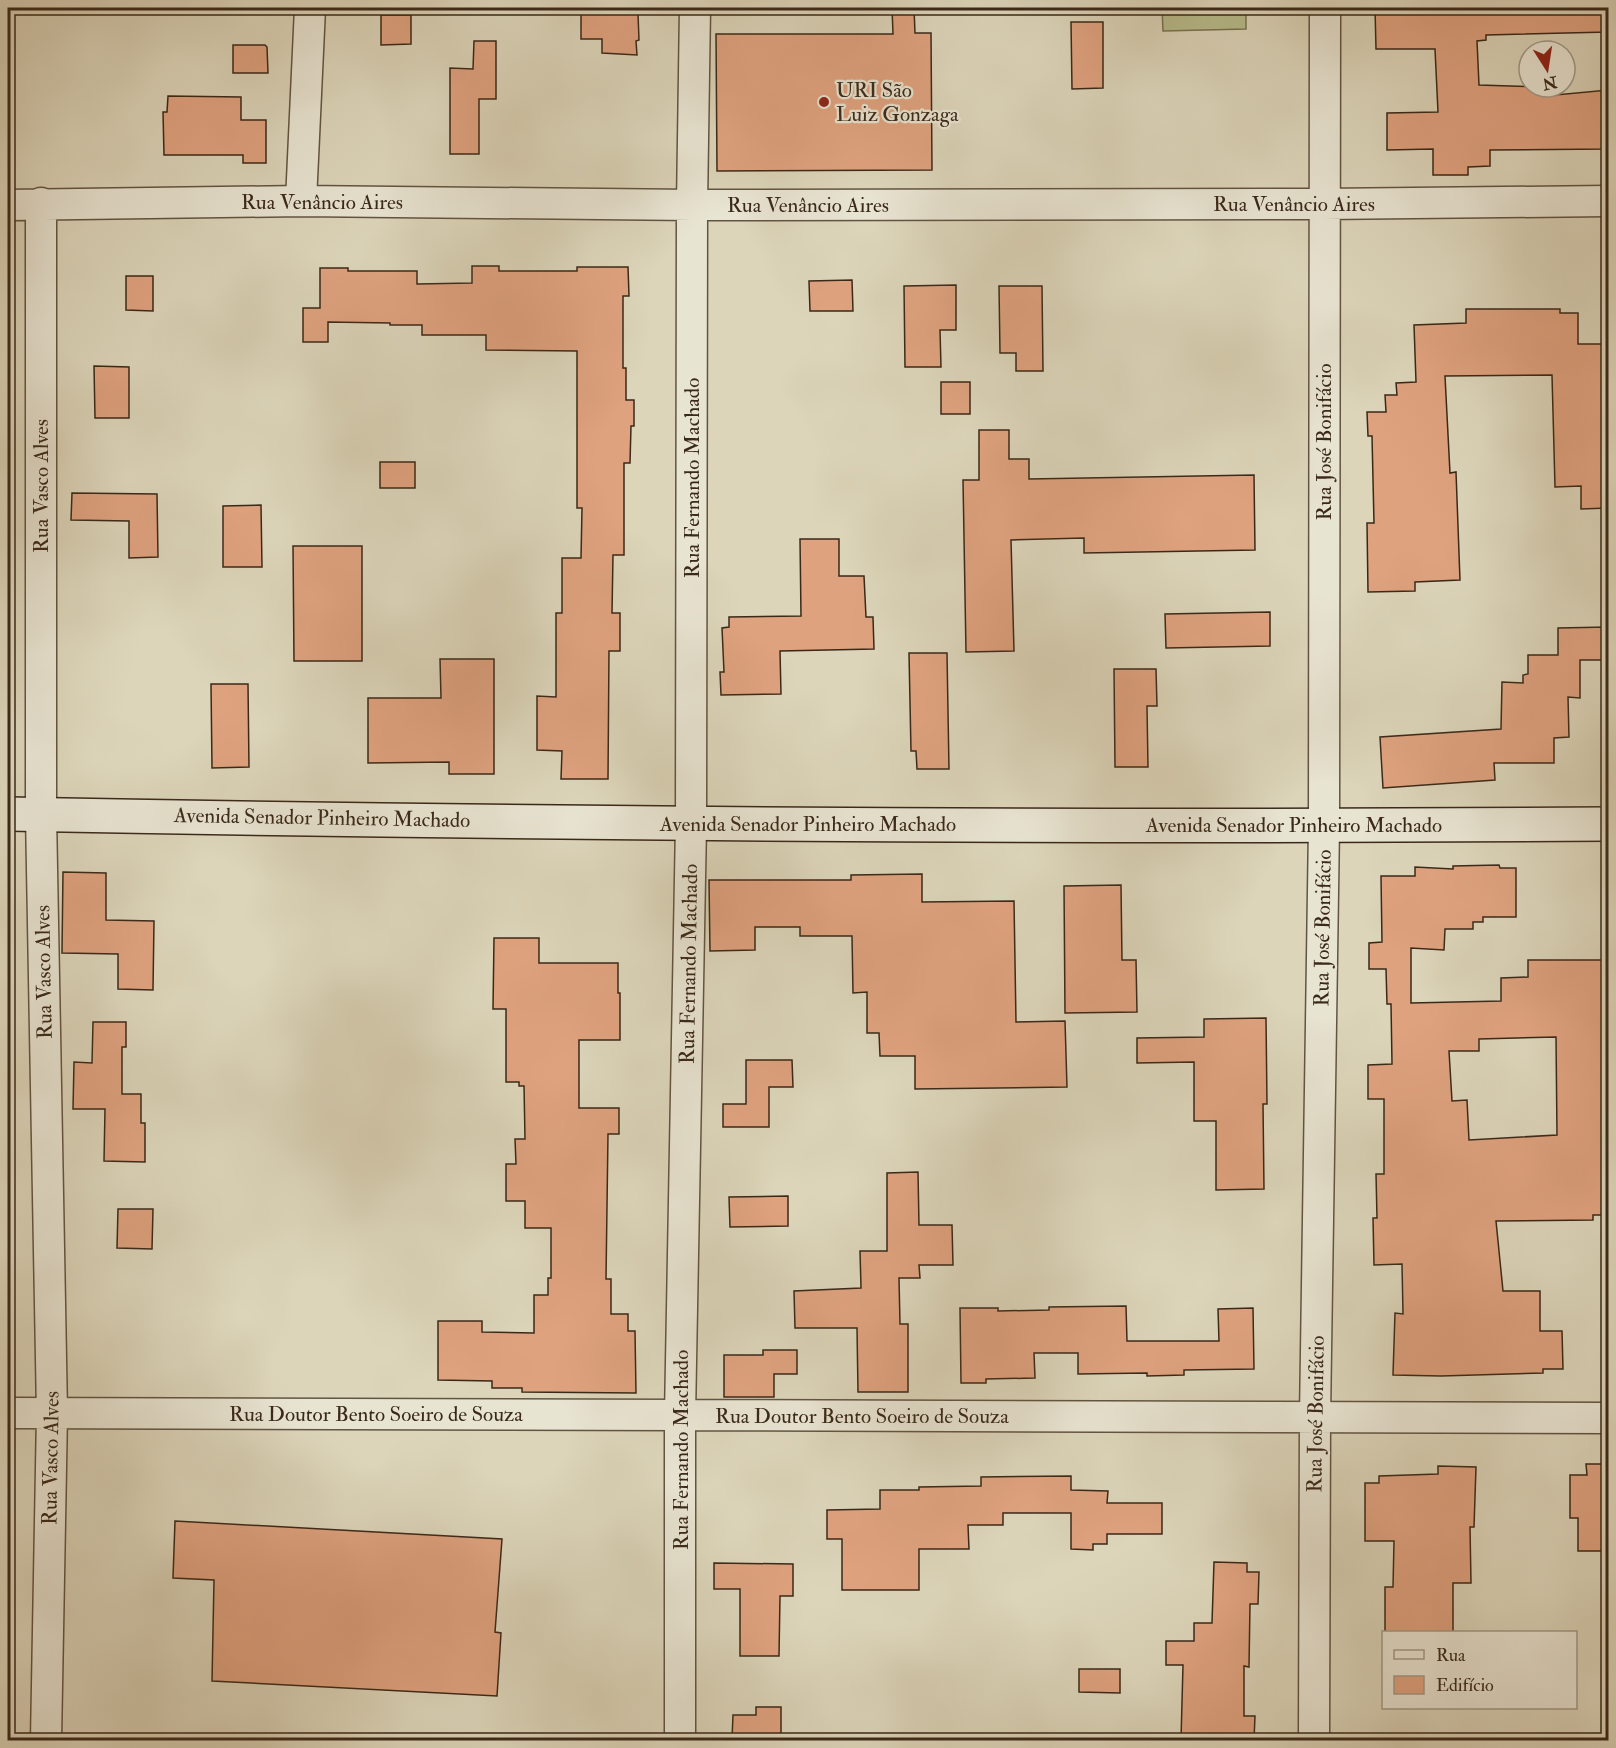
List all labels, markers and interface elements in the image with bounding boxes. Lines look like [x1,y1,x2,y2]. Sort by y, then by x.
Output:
north arrow [1517,39,1577,99]
text: N [1540,71,1560,94]
place label: URI São Luiz Gonzaga [836,77,959,128]
marker: URI São Luiz Gonzaga [817,95,831,109]
street label: Rua Venâncio Aires [241,189,403,216]
street label: Rua Venâncio Aires [1213,191,1375,218]
street label: Rua Venâncio Aires [727,192,889,219]
street label: Rua José Bonifácio [1311,363,1338,521]
street label: Rua Fernando Machado [679,378,706,578]
street label: Rua Vasco Alves [28,419,55,553]
street label: Avenida Senador Pinheiro Machado [173,802,470,834]
street label: Avenida Senador Pinheiro Machado [659,811,956,838]
street label: Avenida Senador Pinheiro Machado [1145,812,1442,839]
street label: Rua José Bonifácio [1308,849,1338,1007]
street label: Rua Fernando Machado [674,864,704,1064]
street label: Rua Vasco Alves [29,905,59,1039]
street label: Rua José Bonifácio [1301,1335,1331,1493]
street label: Rua Fernando Machado [668,1350,695,1550]
street label: Rua Vasco Alves [36,1391,66,1525]
street label: Rua Doutor Bento Soeiro de Souza [229,1401,523,1428]
street label: Rua Doutor Bento Soeiro de Souza [715,1403,1009,1430]
legend [1382,1631,1577,1709]
text: Rua [1436,1644,1466,1667]
text: Edifício [1436,1674,1494,1697]

